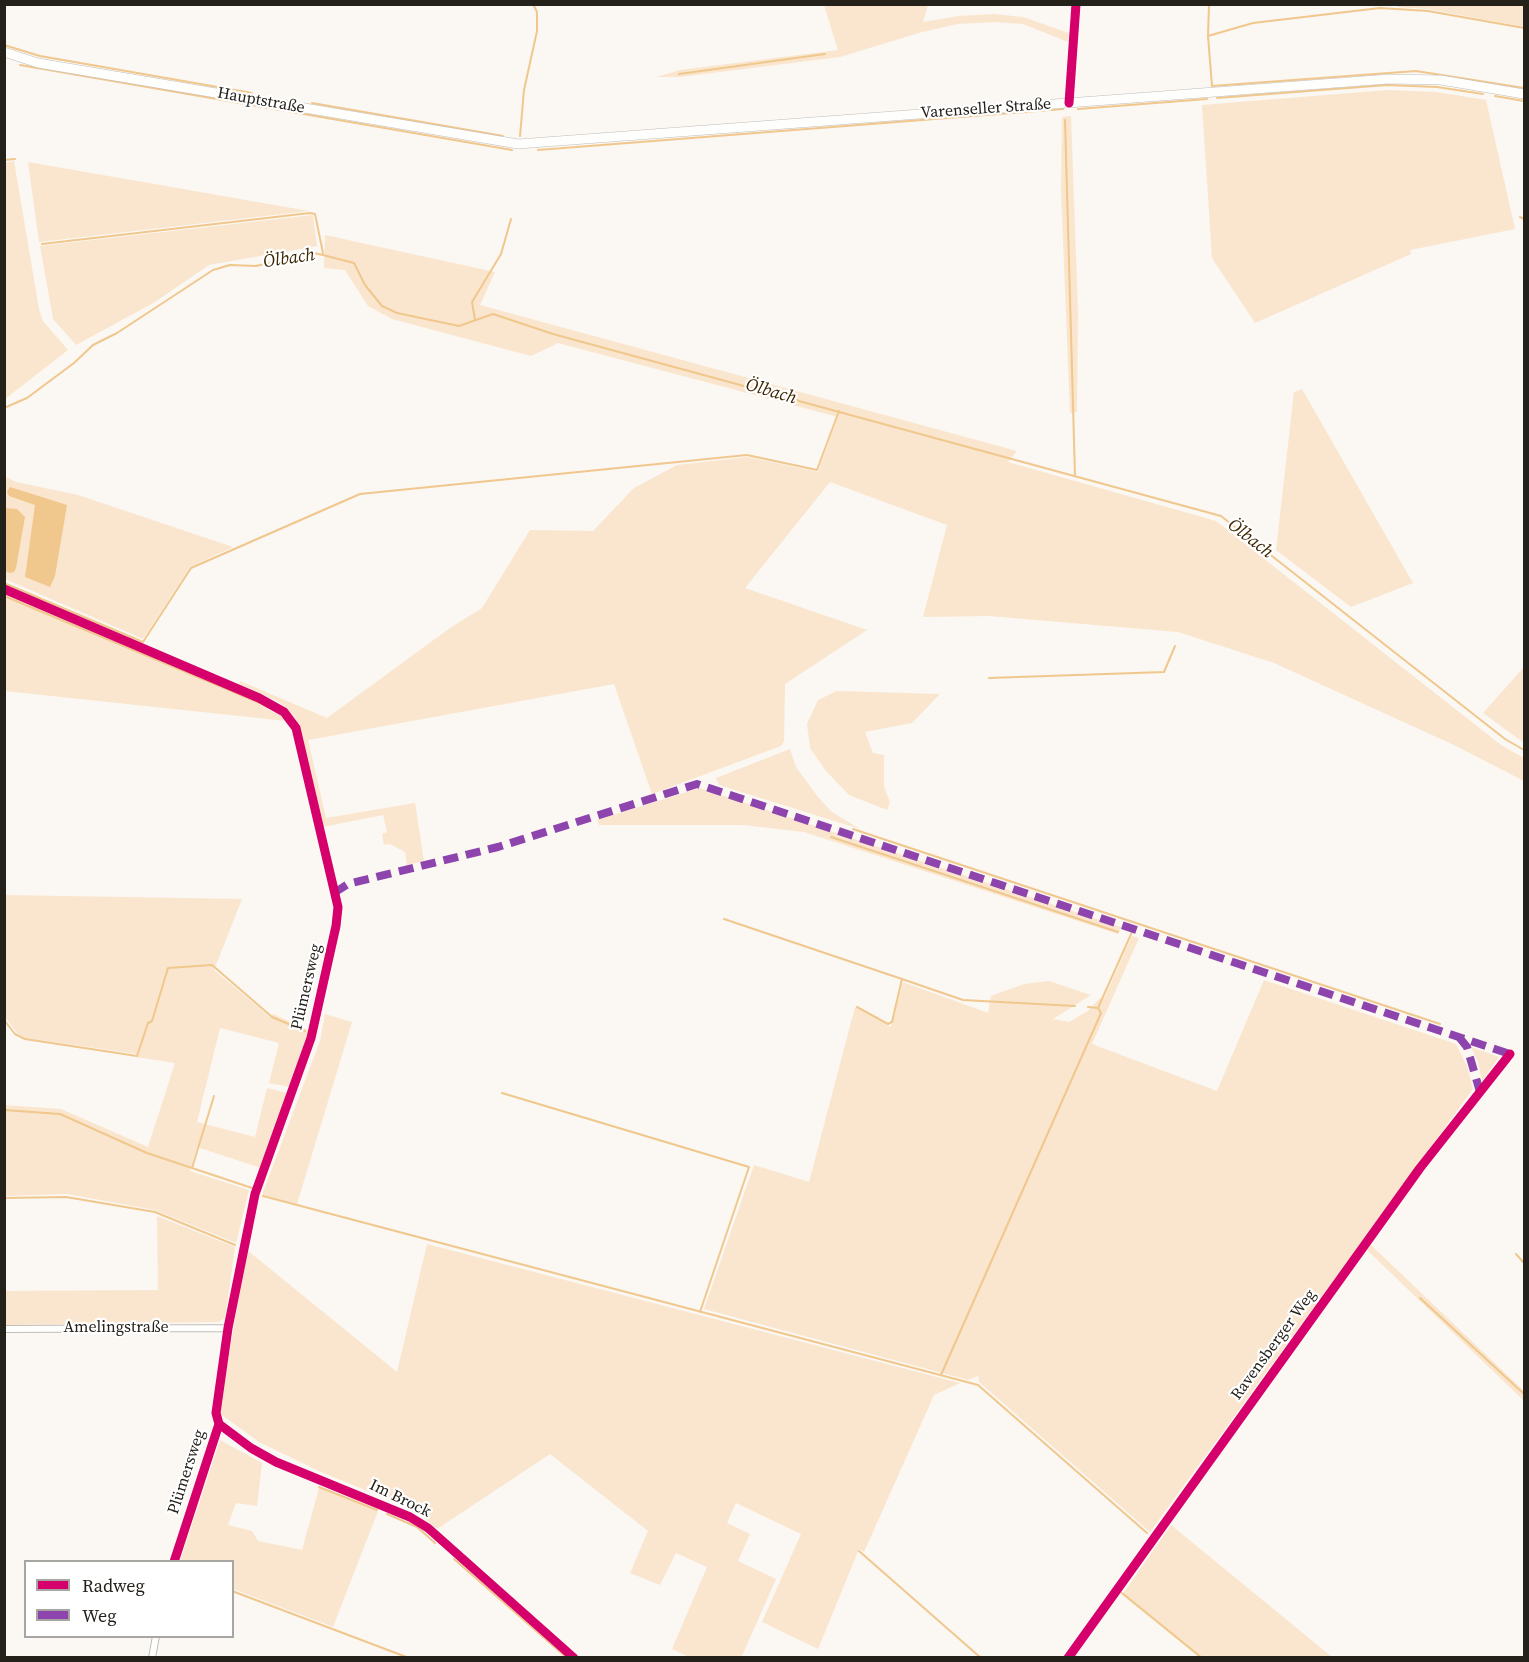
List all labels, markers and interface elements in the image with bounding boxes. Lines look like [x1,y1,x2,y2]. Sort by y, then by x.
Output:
street label: Hauptstraße [216,84,306,118]
street label: Varenseller Straße [920,95,1052,123]
water label: Ölbach [262,245,316,273]
water label: Ölbach [743,374,799,410]
water label: Ölbach [1223,514,1277,564]
street label: Plümersweg [288,942,326,1032]
street label: Ravensberger Weg [1227,1286,1321,1404]
street label: Amelingstraße [63,1318,169,1338]
street label: Plümersweg [164,1427,210,1517]
street label: Im Brock [366,1476,434,1522]
legend [24,1560,234,1638]
text: Radweg [82,1573,145,1598]
text: Weg [82,1603,117,1628]

